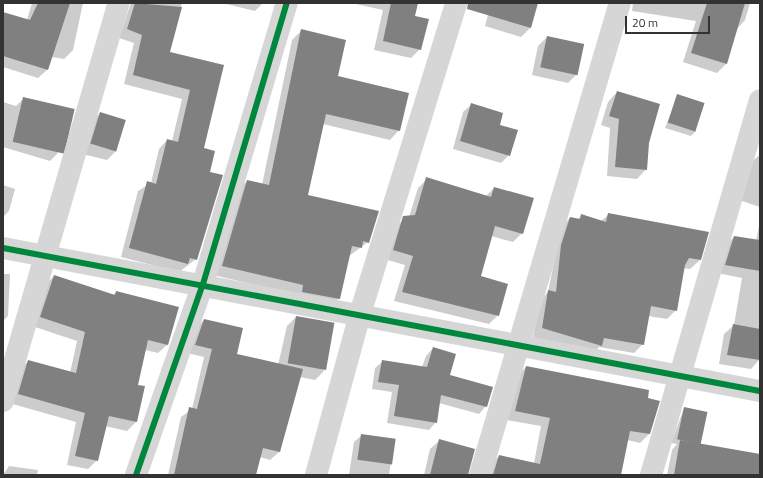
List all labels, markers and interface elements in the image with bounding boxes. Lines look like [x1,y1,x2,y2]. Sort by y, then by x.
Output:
scale bar [627,8,712,34]
text: 20 m [632,13,658,32]

